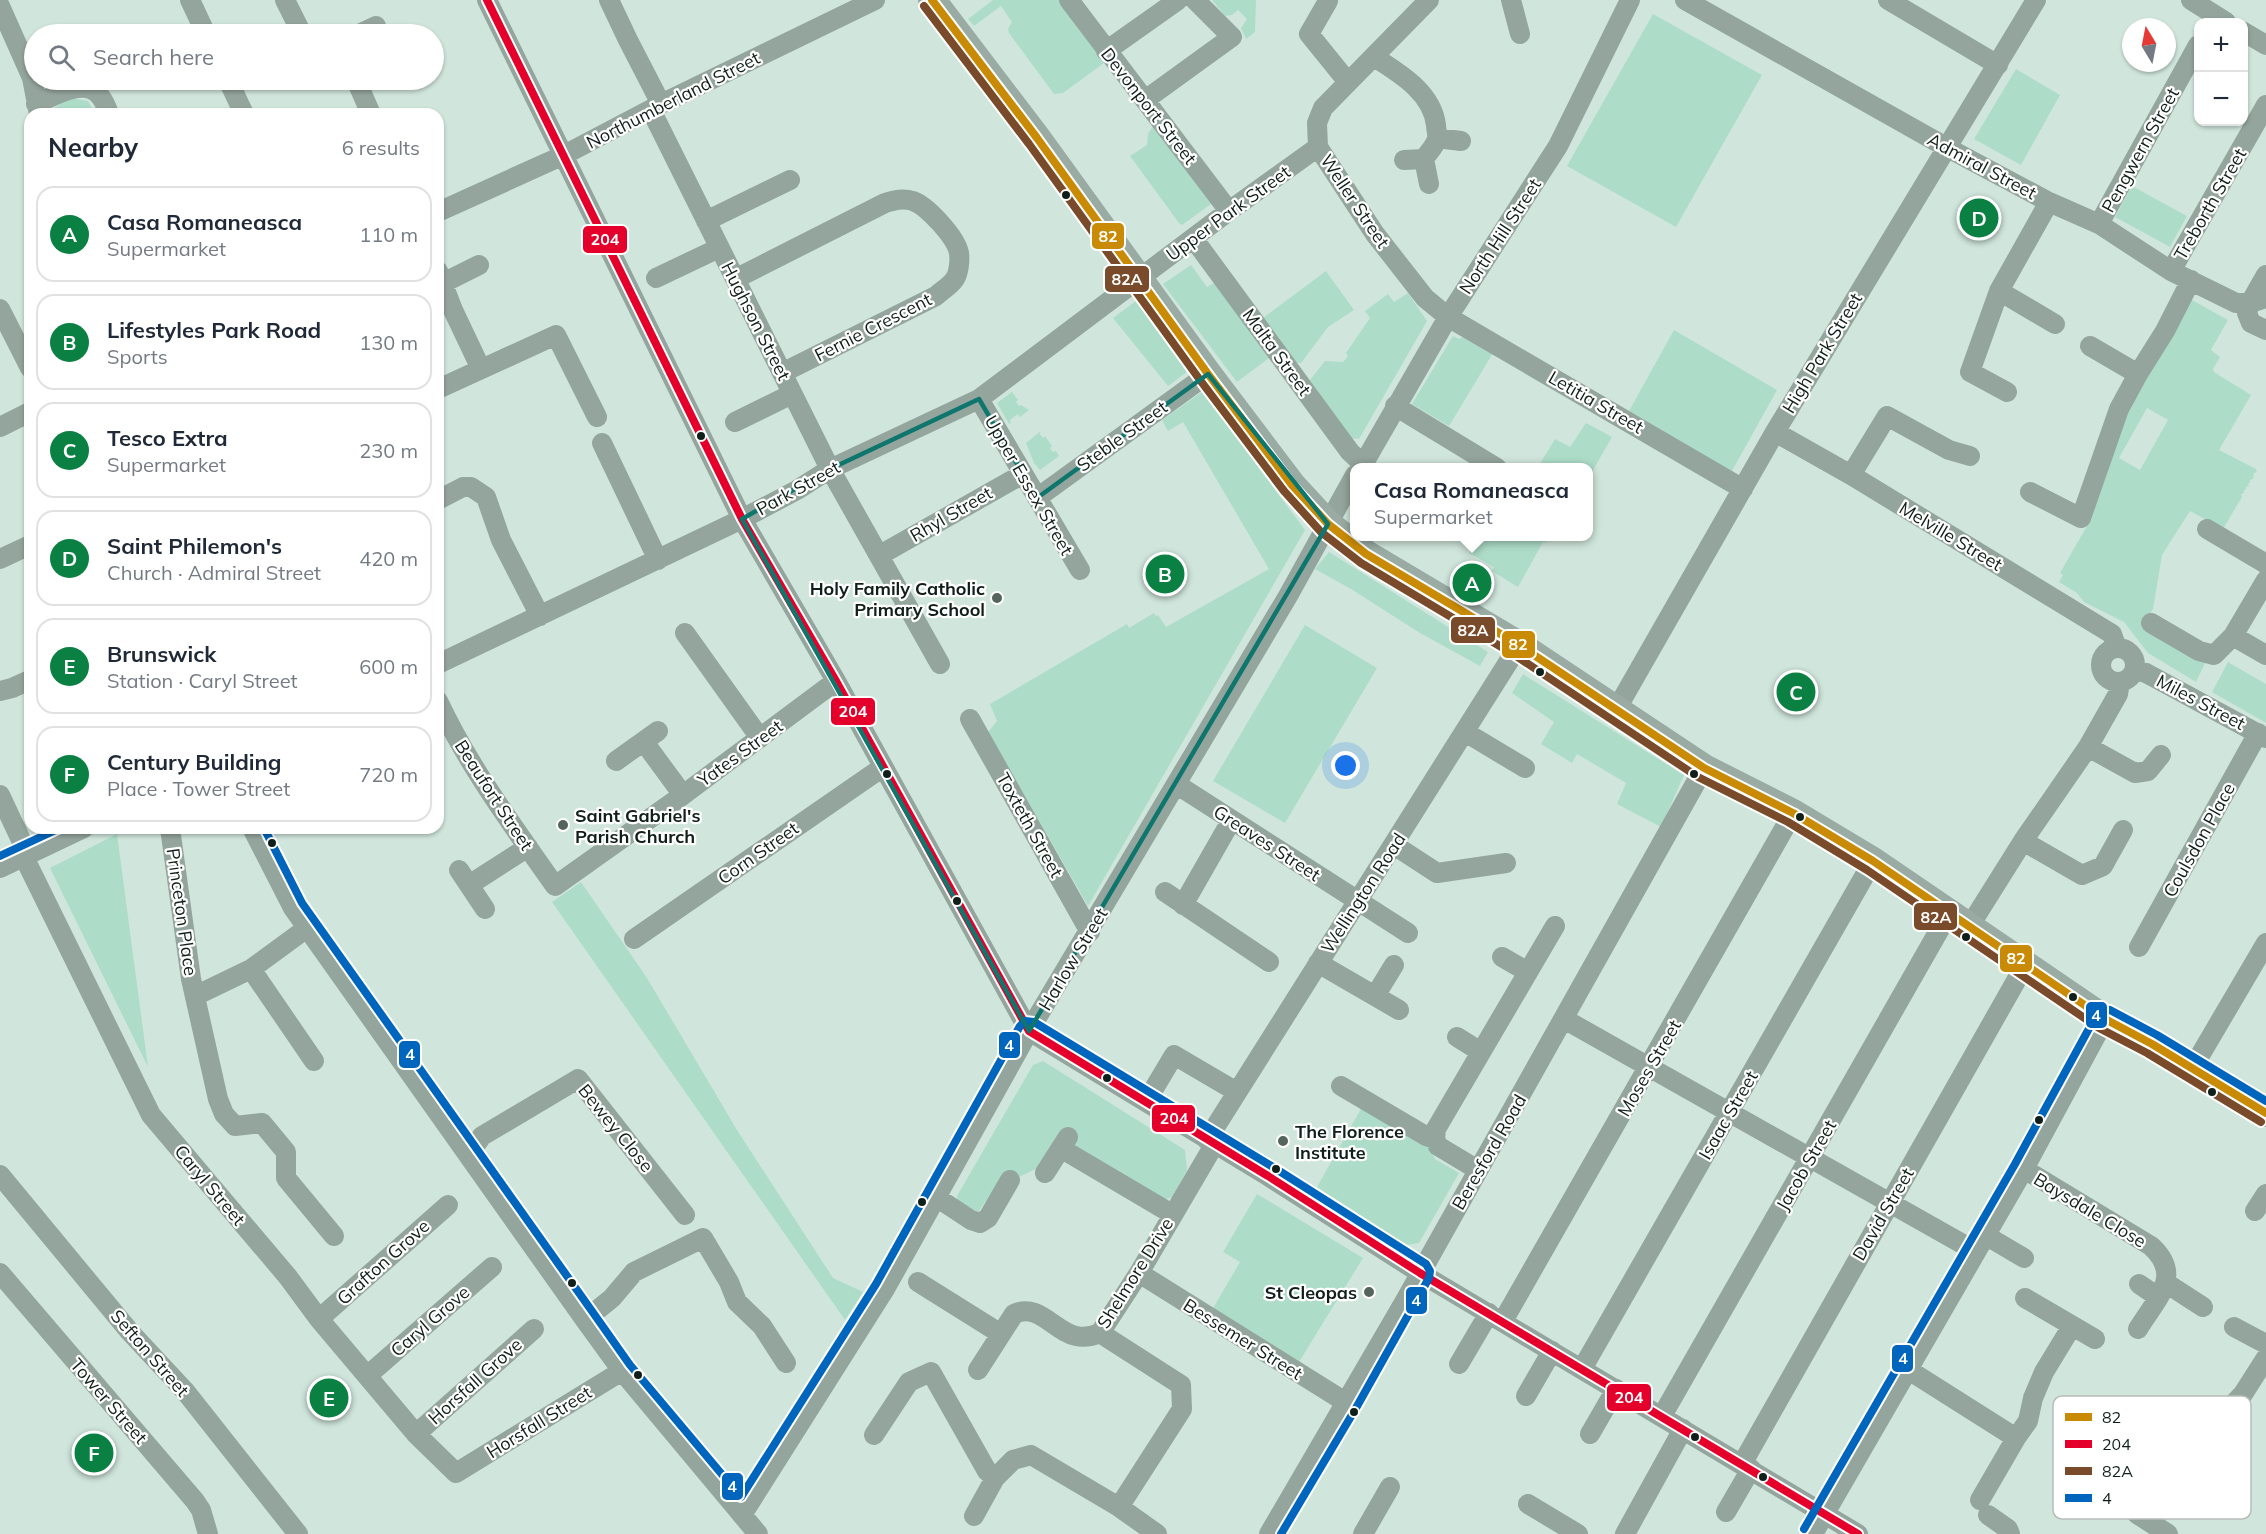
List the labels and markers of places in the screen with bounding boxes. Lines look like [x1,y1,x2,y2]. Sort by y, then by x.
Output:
unlabelled marker [1060,189,1072,201]
pin: D [1960,196,1998,240]
unlabelled marker [695,430,707,442]
pin: B [1146,552,1184,596]
pin: A [1452,560,1492,606]
place label: Holy Family Catholic Primary School [810,577,985,621]
marker: Holy Family Catholic Primary School [990,591,1004,605]
unlabelled marker [1534,666,1546,678]
pin: C [1776,670,1816,714]
unlabelled marker [881,768,893,780]
unlabelled marker [1688,768,1700,780]
place label: Saint Gabriel's Parish Church [575,804,700,848]
unlabelled marker [1794,811,1806,823]
marker: Saint Gabriel's Parish Church [556,818,570,832]
unlabelled marker [266,837,278,849]
unlabelled marker [951,895,963,907]
unlabelled marker [1960,931,1972,943]
unlabelled marker [2067,991,2079,1003]
unlabelled marker [1101,1072,1113,1084]
unlabelled marker [2206,1086,2218,1098]
unlabelled marker [2033,1114,2045,1126]
place label: The Florence Institute [1295,1120,1404,1164]
marker: The Florence Institute [1276,1134,1290,1148]
unlabelled marker [1270,1163,1282,1175]
unlabelled marker [916,1196,928,1208]
unlabelled marker [566,1277,578,1289]
place label: St Cleopas [1265,1281,1357,1304]
marker: St Cleopas [1362,1285,1376,1299]
unlabelled marker [632,1369,644,1381]
pin: E [310,1376,348,1420]
unlabelled marker [1348,1406,1360,1418]
pin: F [74,1430,113,1476]
unlabelled marker [1689,1431,1701,1443]
unlabelled marker [1757,1471,1769,1483]

